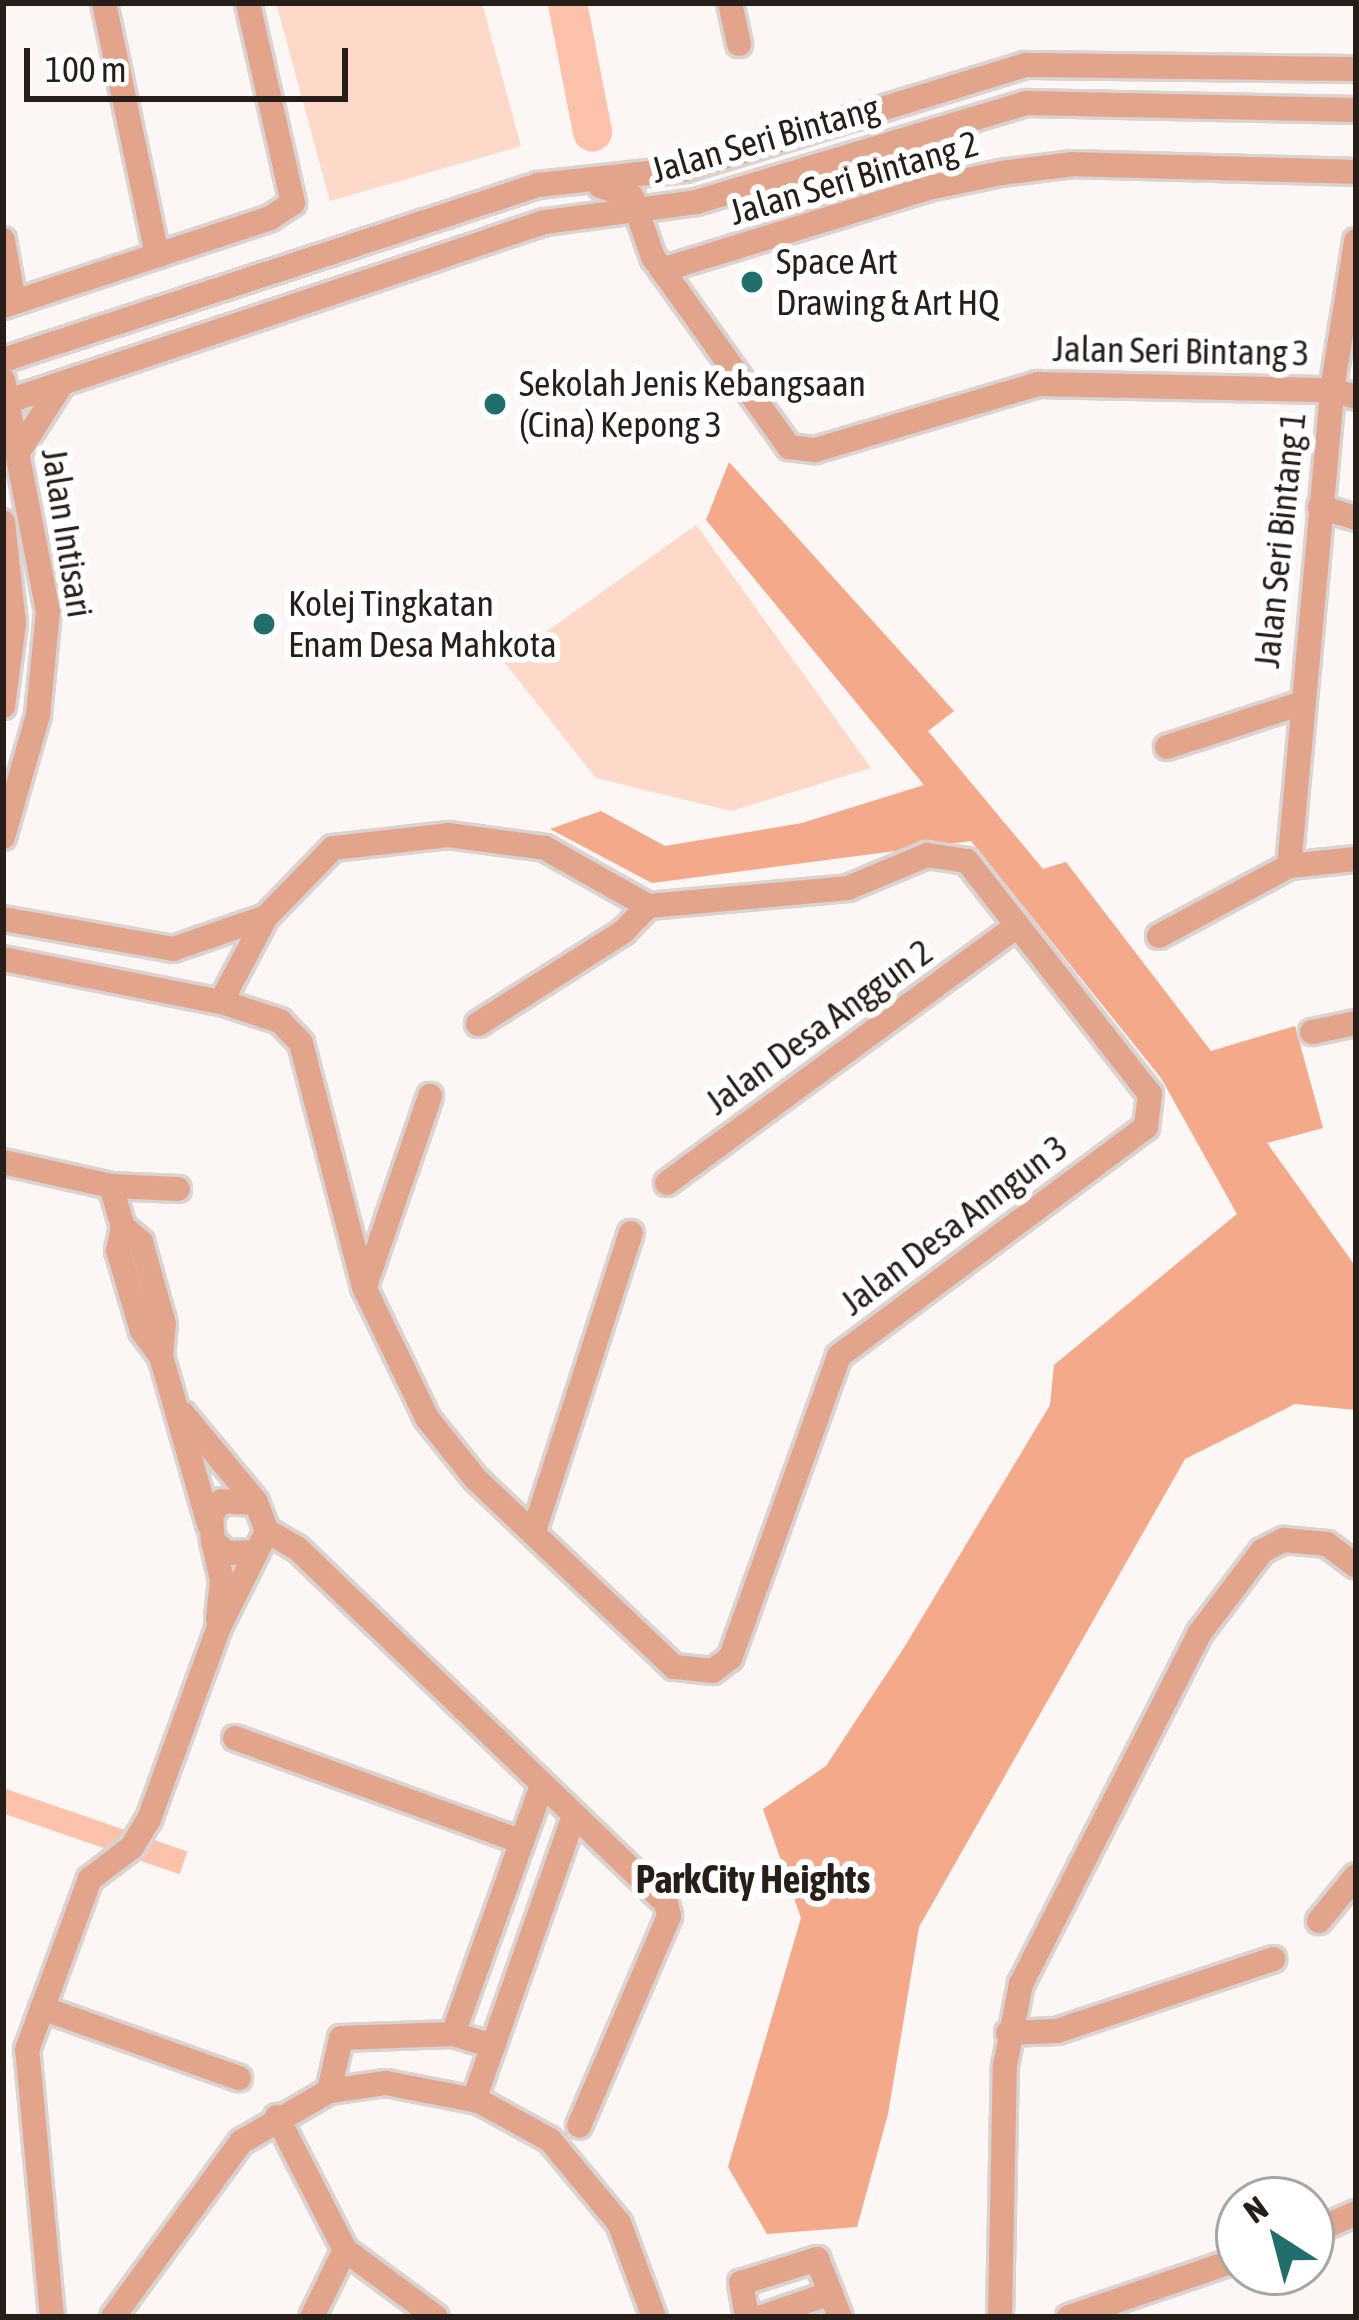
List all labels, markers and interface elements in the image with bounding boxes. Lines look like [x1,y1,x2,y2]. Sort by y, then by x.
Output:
scale bar [30,24,354,98]
text: 100 m [45,48,127,90]
street label: Jalan Seri Bintang [646,86,884,192]
street label: Jalan Seri Bintang 2 [725,122,983,234]
place label: Space Art Drawing & Art HQ [776,239,999,324]
marker: Space Art Drawing & Art HQ [739,269,765,295]
street label: Jalan Seri Bintang 3 [1052,327,1310,375]
place label: Sekolah Jenis Kebangsaan (Cina) Kepong 3 [519,361,866,446]
marker: Sekolah Jenis Kebangsaan (Cina) Kepong 3 [482,391,508,417]
street label: Jalan Seri Bintang 1 [1245,410,1315,670]
street label: Jalan Intisari [32,445,102,621]
place label: Kolej Tingkatan Enam Desa Mahkota [288,581,557,666]
marker: Kolej Tingkatan Enam Desa Mahkota [251,611,277,637]
street label: Jalan Desa Anggun 2 [697,930,941,1124]
street label: Jalan Desa Anngun 3 [832,1126,1076,1324]
district label: ParkCity Heights [636,1856,870,1902]
north arrow [1215,2176,1335,2296]
text: N [1237,2188,1275,2230]

